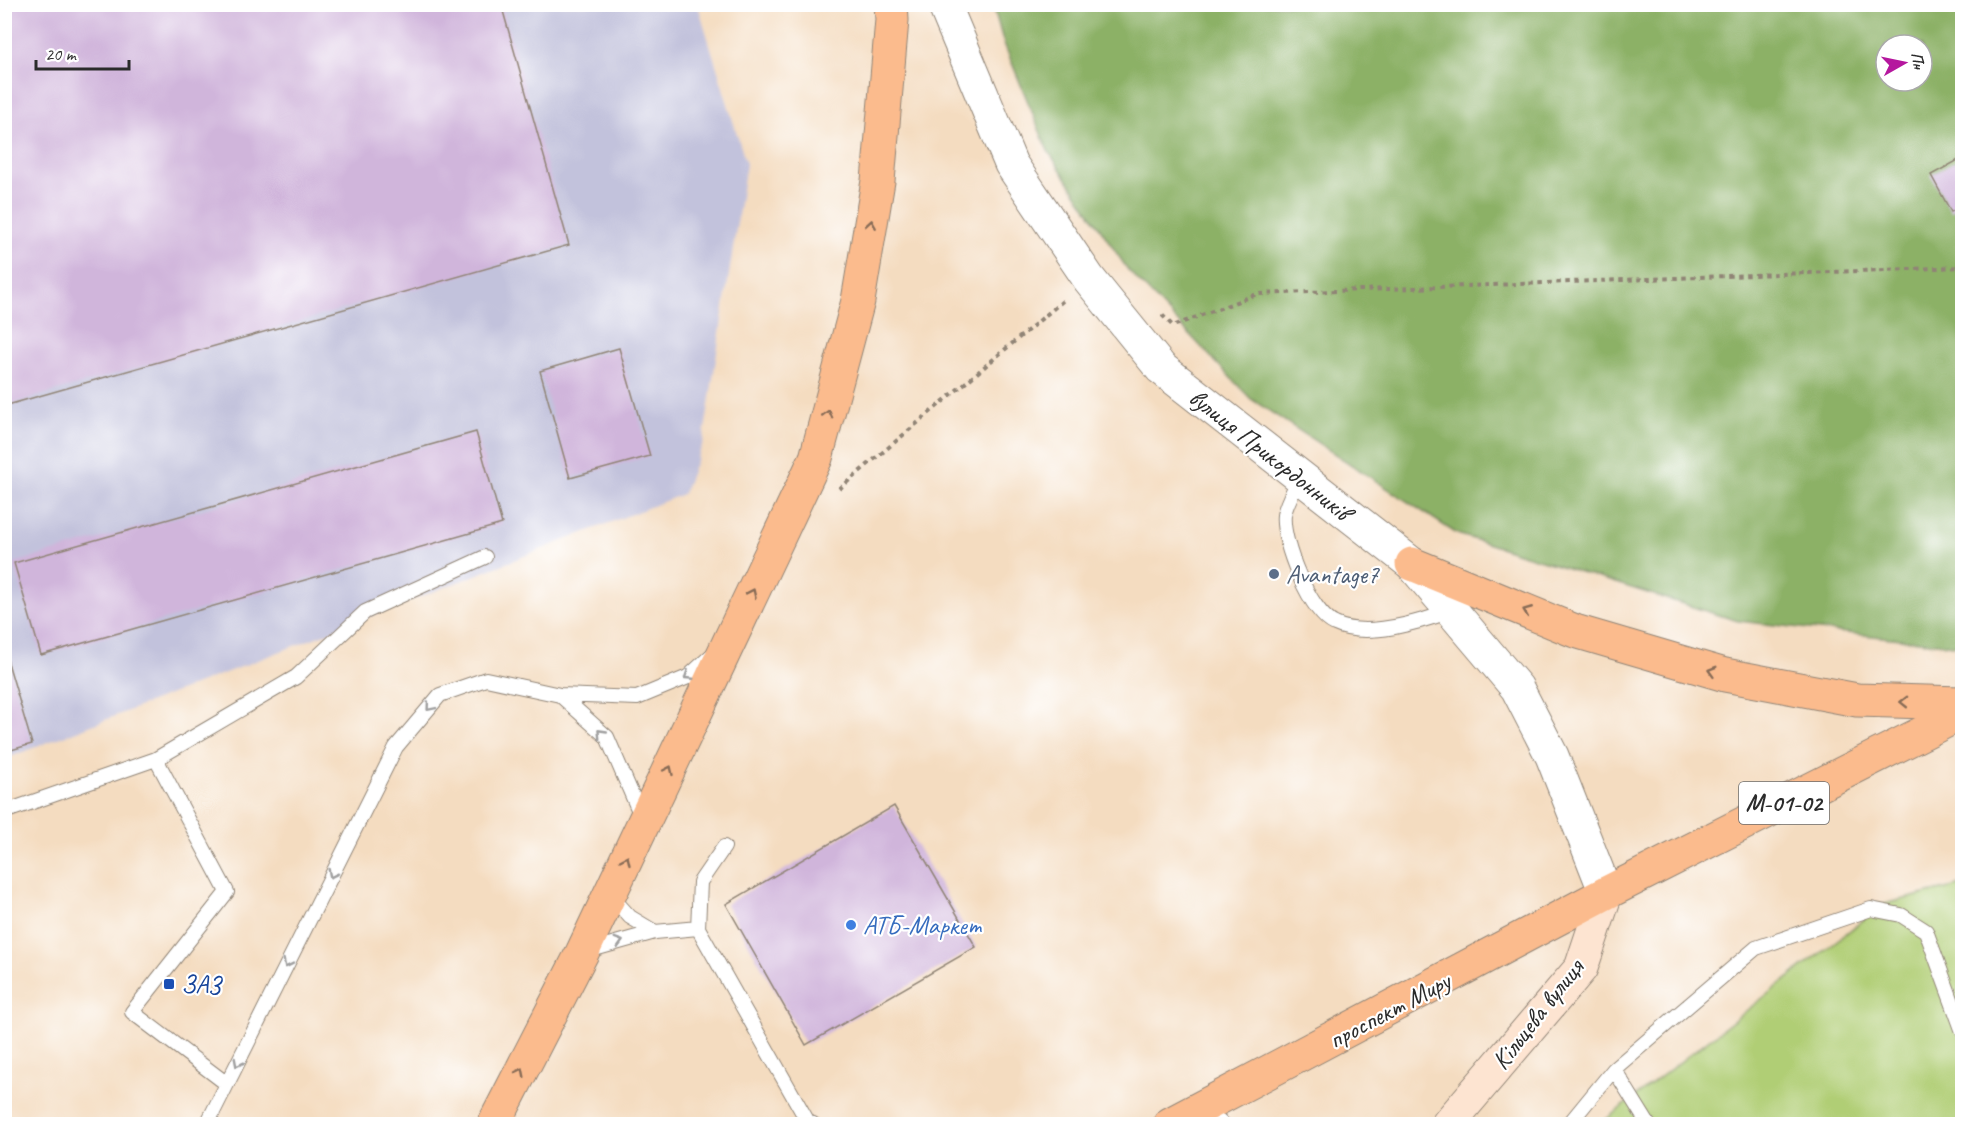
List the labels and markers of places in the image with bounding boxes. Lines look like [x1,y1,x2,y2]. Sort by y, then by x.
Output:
place label: Avantage7 [1286,558,1380,591]
marker: Avantage7 [1267,567,1281,581]
place label: АТБ-Маркет [863,909,983,942]
marker: АТБ-Маркет [844,918,858,932]
place label: ЗАЗ [181,968,224,1001]
marker: ЗАЗ [162,977,176,991]

